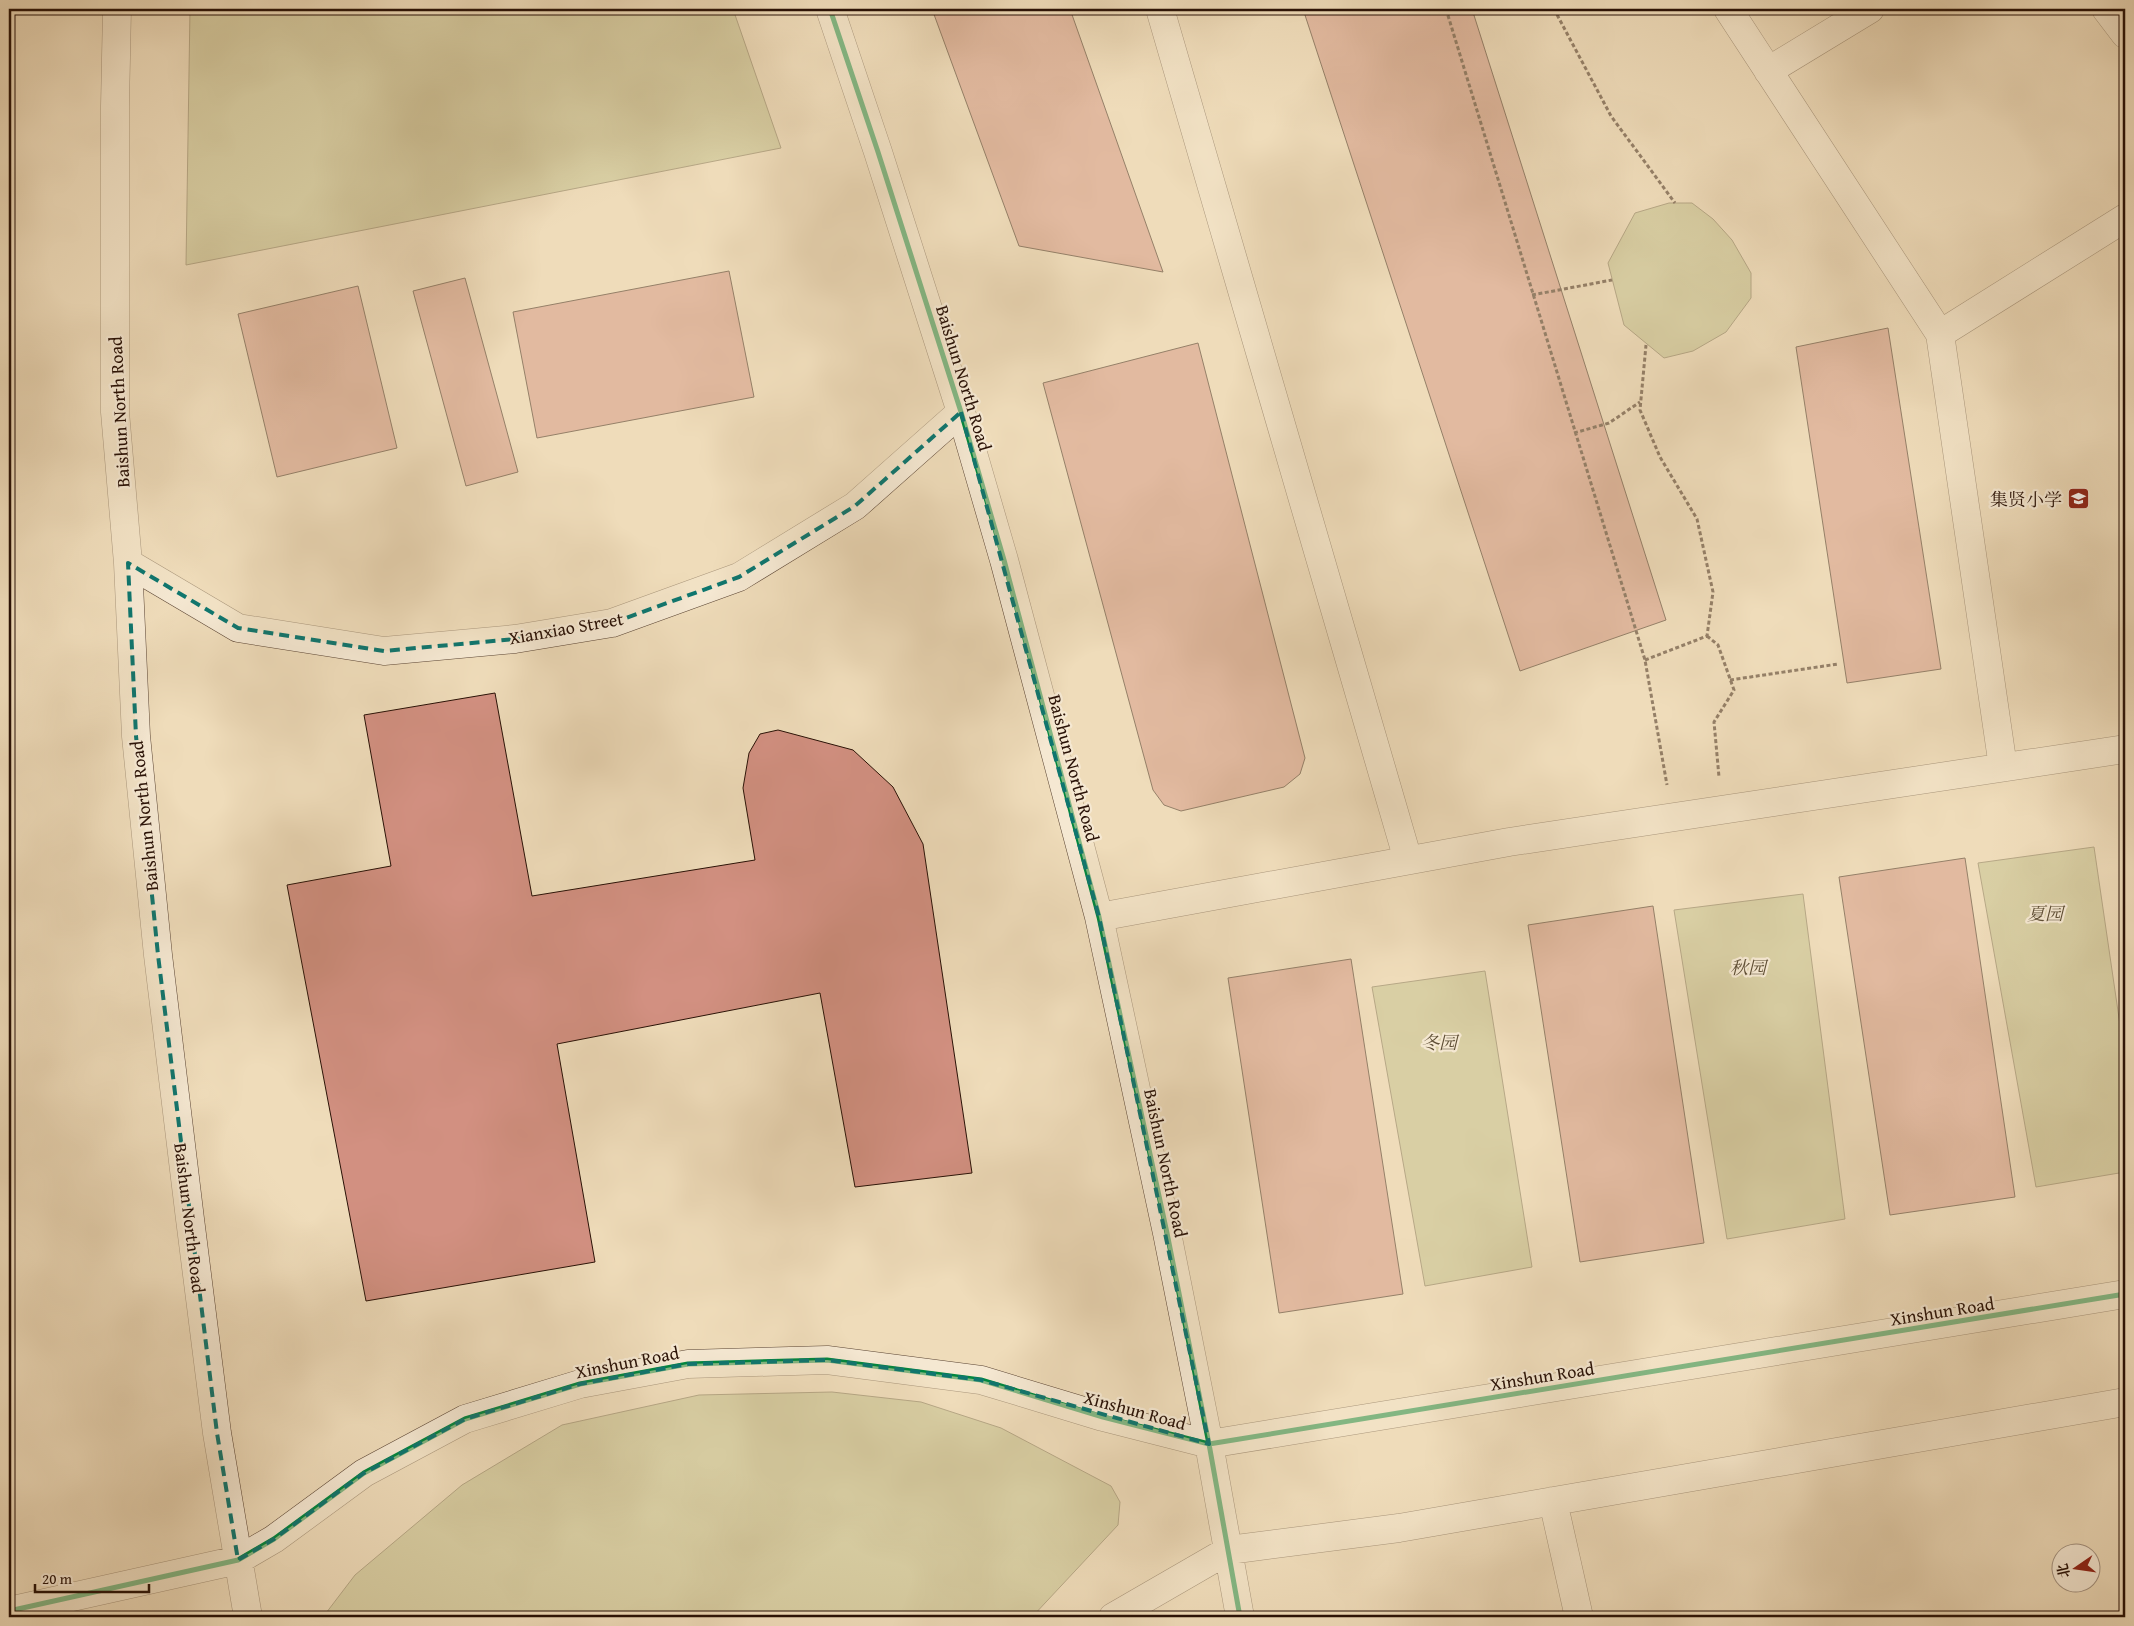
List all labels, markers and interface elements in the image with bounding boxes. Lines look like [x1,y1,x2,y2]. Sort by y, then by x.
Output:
street label: Baishun North Road [929,302,999,455]
street label: Baishun North Road [102,335,136,488]
place label: 集贤小学 [1990,486,2062,513]
school or university icon: 集贤小学 [2066,487,2090,511]
street label: Xianxiao Street [506,605,626,651]
street label: Baishun North Road [1041,691,1107,845]
street label: Baishun North Road [123,739,165,893]
park label: 夏园 [2027,900,2066,927]
park label: 秋园 [1730,954,1769,981]
park label: 冬园 [1421,1029,1460,1056]
street label: Baishun North Road [1137,1086,1195,1240]
street label: Baishun North Road [167,1141,213,1295]
street label: Xinshun Road [1888,1289,1996,1333]
street label: Xinshun Road [573,1339,682,1385]
street label: Xinshun Road [1488,1354,1596,1398]
street label: Xinshun Road [1081,1383,1190,1437]
north arrow [2052,1544,2102,1594]
scale bar [35,1561,149,1593]
text: 北 [2052,1562,2075,1580]
text: 20 m [42,1568,73,1589]

